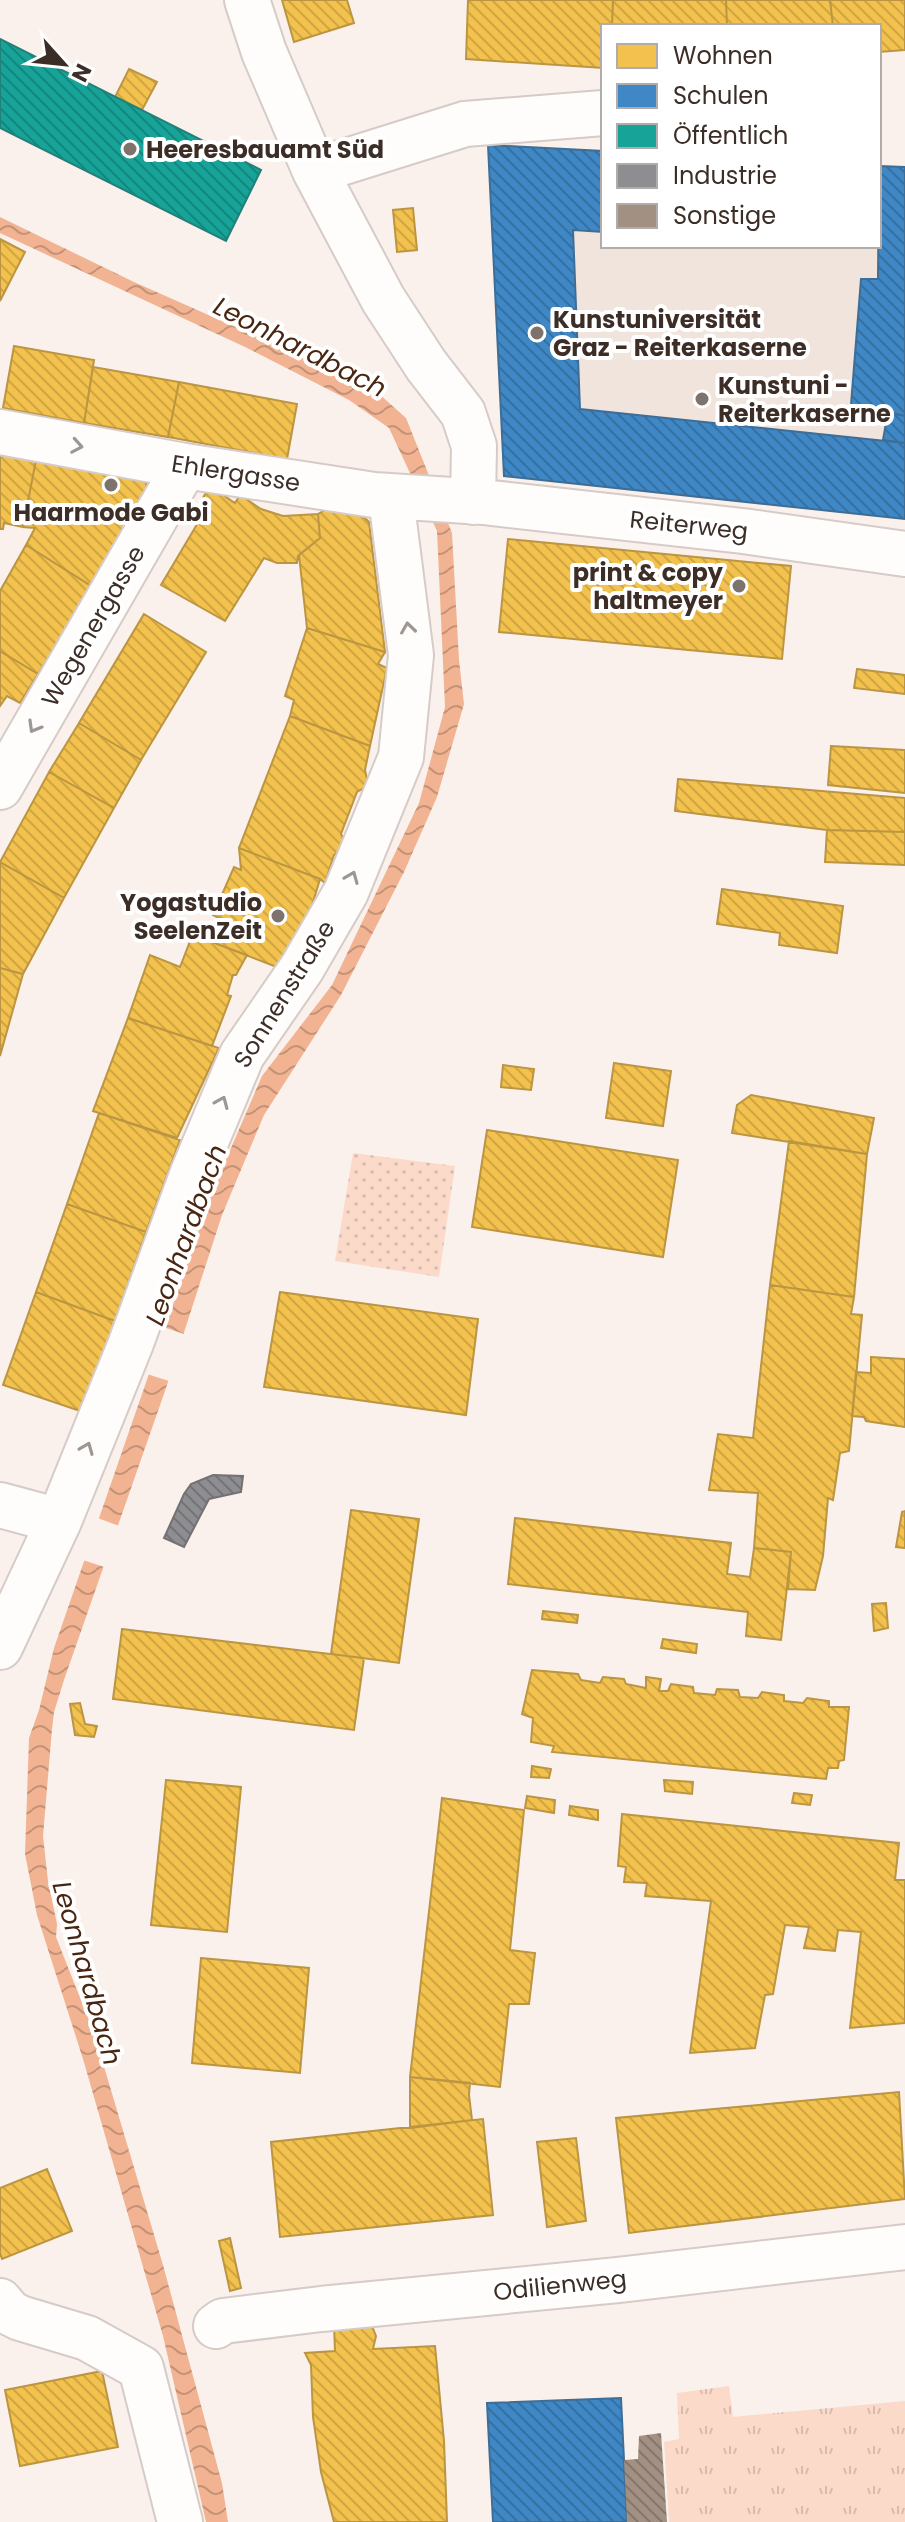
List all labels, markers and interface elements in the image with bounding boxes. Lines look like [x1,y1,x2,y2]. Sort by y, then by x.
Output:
north arrow [24,24,104,104]
legend [601,24,881,248]
text: Wohnen [673,39,773,72]
text: N [64,58,99,87]
text: Schulen [673,79,769,112]
text: Öffentlich [673,119,788,152]
place label: Heeresbauamt Süd [146,133,384,166]
marker: Heeresbauamt Süd [121,140,139,158]
text: Industrie [673,159,777,192]
text: Sonstige [673,199,776,232]
water label: Leonhardbach [207,288,393,406]
place label: Kunstuniversität Graz - Reiterkaserne [553,303,807,364]
marker: Kunstuniversität Graz - Reiterkaserne [528,324,546,342]
place label: Kunstuni - Reiterkaserne [718,369,891,430]
marker: Kunstuni - Reiterkaserne [693,390,711,408]
one-way arrow [70,436,84,453]
street label: Ehlergasse [169,447,303,499]
marker: Haarmode Gabi [102,476,120,494]
place label: Haarmode Gabi [13,496,209,529]
street label: Reiterweg [628,502,750,548]
street label: Wegenergasse [33,539,153,713]
place label: print & copy haltmeyer [573,556,724,617]
marker: print & copy haltmeyer [730,577,748,595]
one-way arrow [400,621,417,635]
one-way arrow [28,718,44,733]
one-way arrow [342,871,359,885]
place label: Yogastudio SeelenZeit [120,886,262,947]
marker: Yogastudio SeelenZeit [269,907,287,925]
street label: Sonnenstraße [225,914,343,1074]
one-way arrow [213,1096,229,1110]
water label: Leonhardbach [137,1140,235,1330]
one-way arrow [78,1442,94,1456]
water label: Leonhardbach [44,1877,130,2069]
street label: Odilienweg [492,2262,628,2308]

